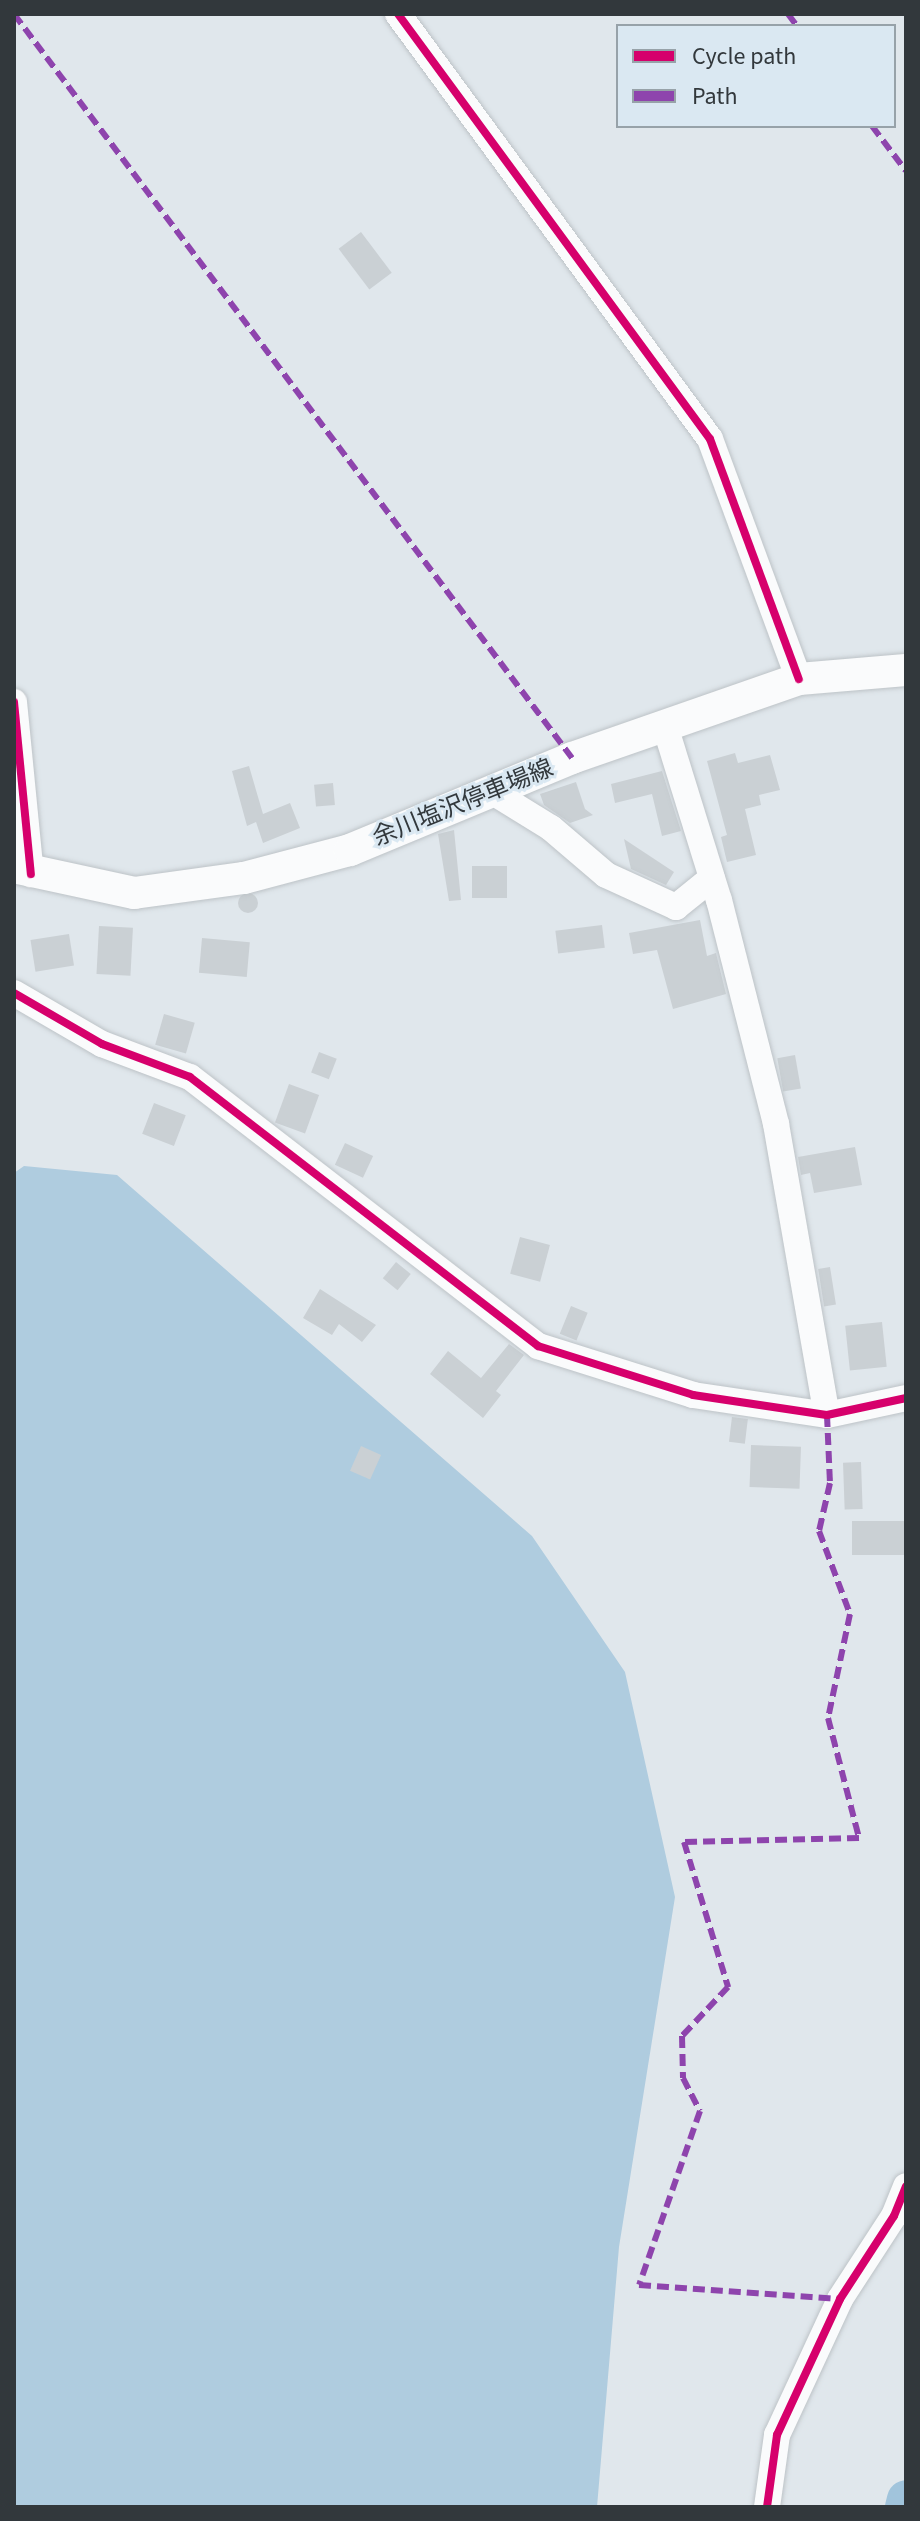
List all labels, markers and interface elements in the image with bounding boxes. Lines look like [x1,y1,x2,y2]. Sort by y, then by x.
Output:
legend [616,24,896,128]
text: Cycle path [692,39,796,74]
text: Path [692,79,738,114]
street label: 余川塩沢停車場線 [369,754,557,852]

